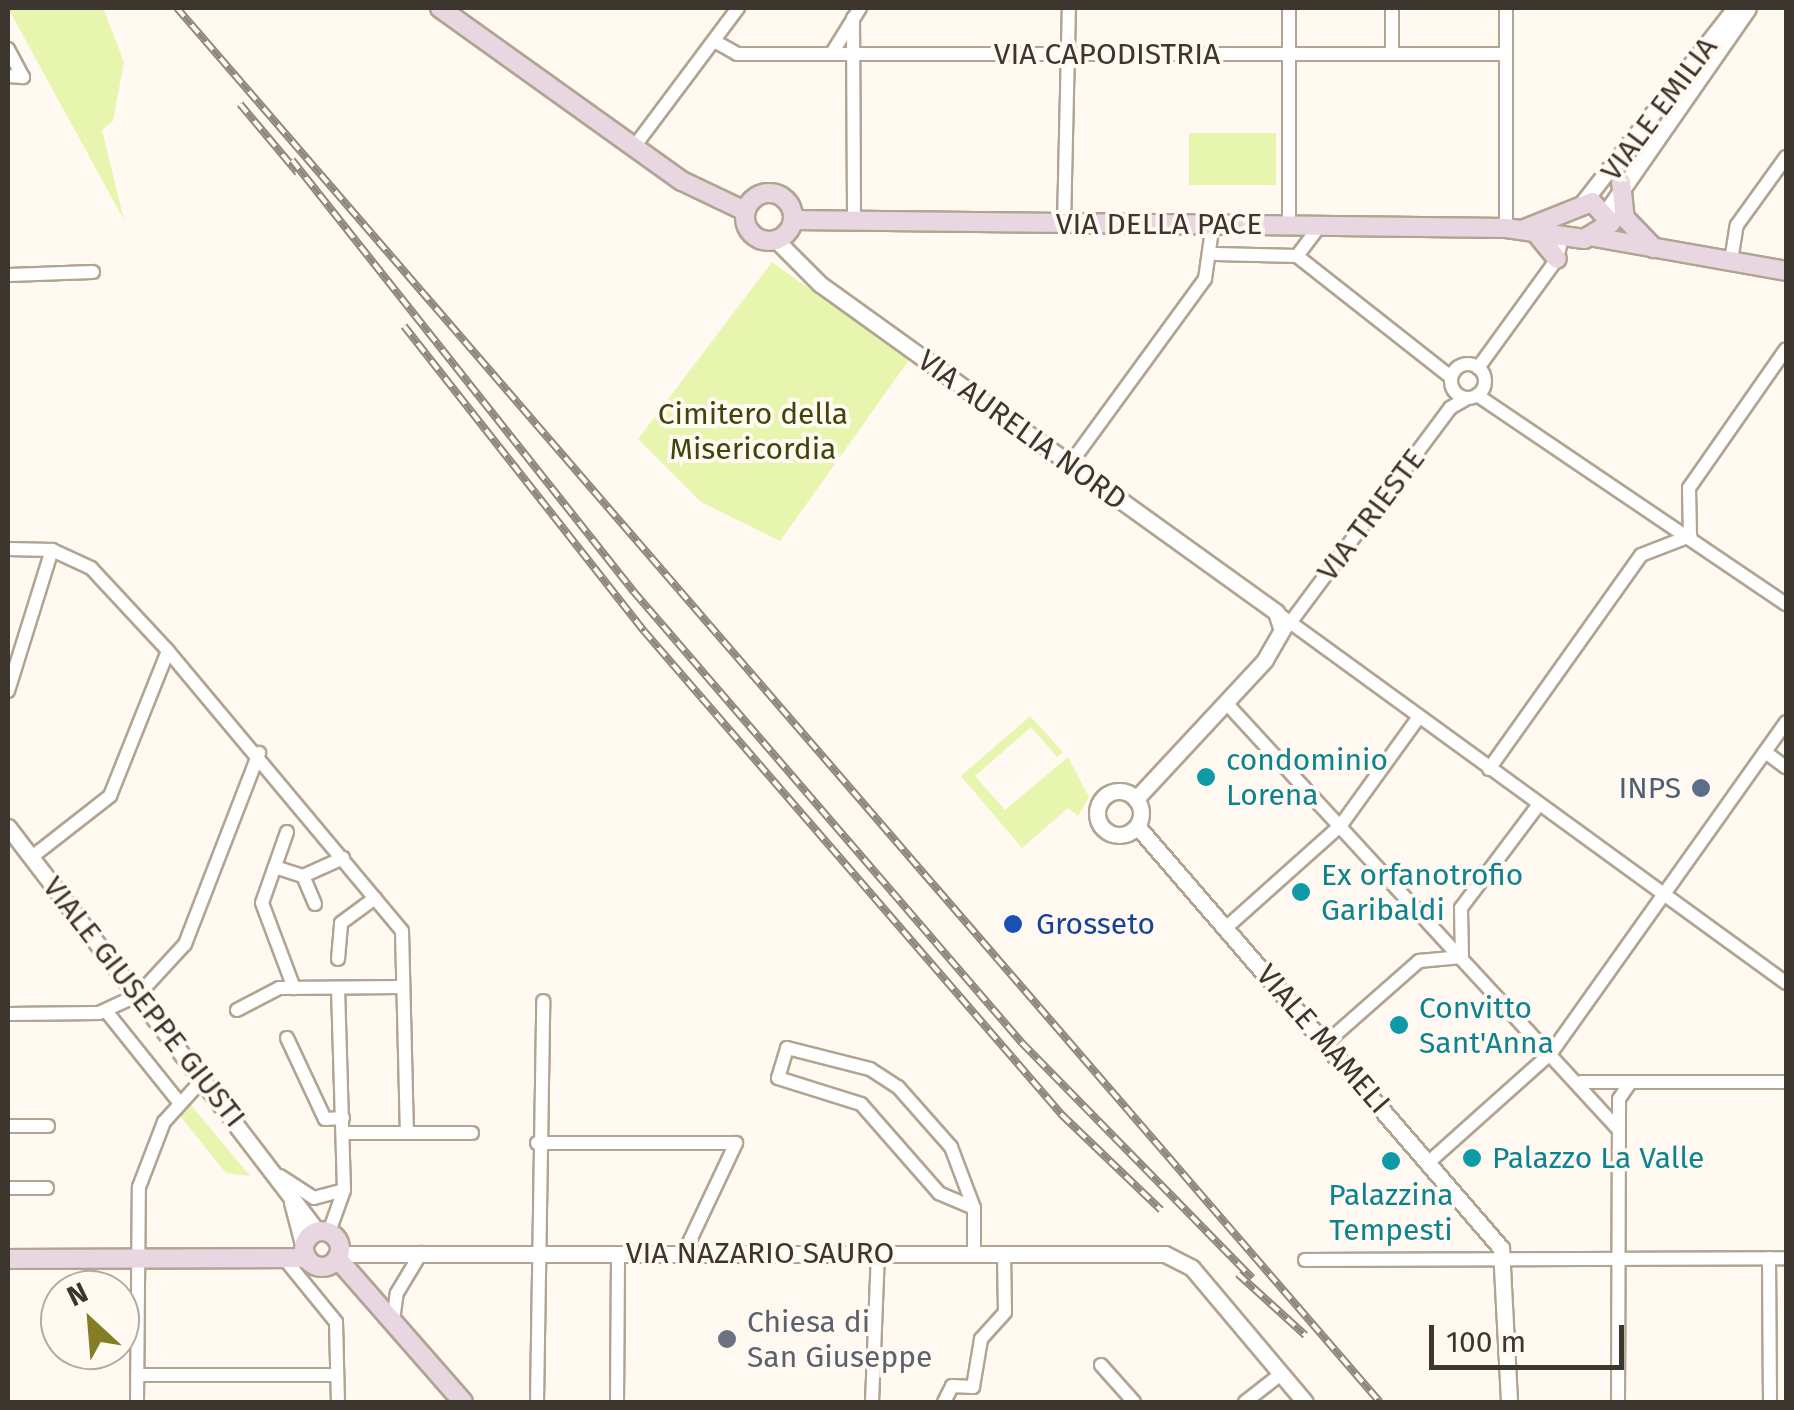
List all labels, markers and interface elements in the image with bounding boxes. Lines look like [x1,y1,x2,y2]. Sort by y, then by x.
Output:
street label: VIALE EMILIA [1593,30,1725,188]
street label: VIA CAPODISTRIA [994,36,1220,72]
street label: VIA DELLA PACE [1056,206,1262,242]
street label: VIA AURELIA NORD [911,342,1133,518]
park label: Cimitero della Misericordia [658,396,848,466]
street label: VIA TRIESTE [1310,442,1432,588]
place label: condominio Lorena [1226,742,1388,812]
marker: condominio Lorena [1195,766,1217,788]
place label: INPS [1618,770,1681,806]
marker: INPS [1690,777,1712,799]
place label: Ex orfanotrofio Garibaldi [1321,857,1523,928]
street label: VIALE GIUSEPPE GIUSTI [35,870,253,1134]
marker: Ex orfanotrofio Garibaldi [1290,881,1312,903]
place label: Grosseto [1036,906,1155,942]
marker: Grosseto [1000,911,1026,937]
street label: VIALE MAMELI [1249,957,1397,1121]
place label: Convitto Sant'Anna [1419,990,1554,1060]
marker: Convitto Sant'Anna [1388,1014,1410,1036]
place label: Palazzo La Valle [1492,1140,1704,1176]
marker: Palazzo La Valle [1461,1147,1483,1169]
marker: Palazzina Tempesti [1380,1150,1402,1172]
place label: Palazzina Tempesti [1328,1177,1454,1248]
street label: VIA NAZARIO SAURO [626,1235,894,1271]
north arrow [40,1270,140,1370]
text: N [62,1275,93,1313]
place label: Chiesa di San Giuseppe [747,1304,932,1374]
scale bar [1434,1305,1629,1367]
text: 100 m [1446,1324,1526,1360]
marker: Chiesa di San Giuseppe [716,1328,738,1350]

